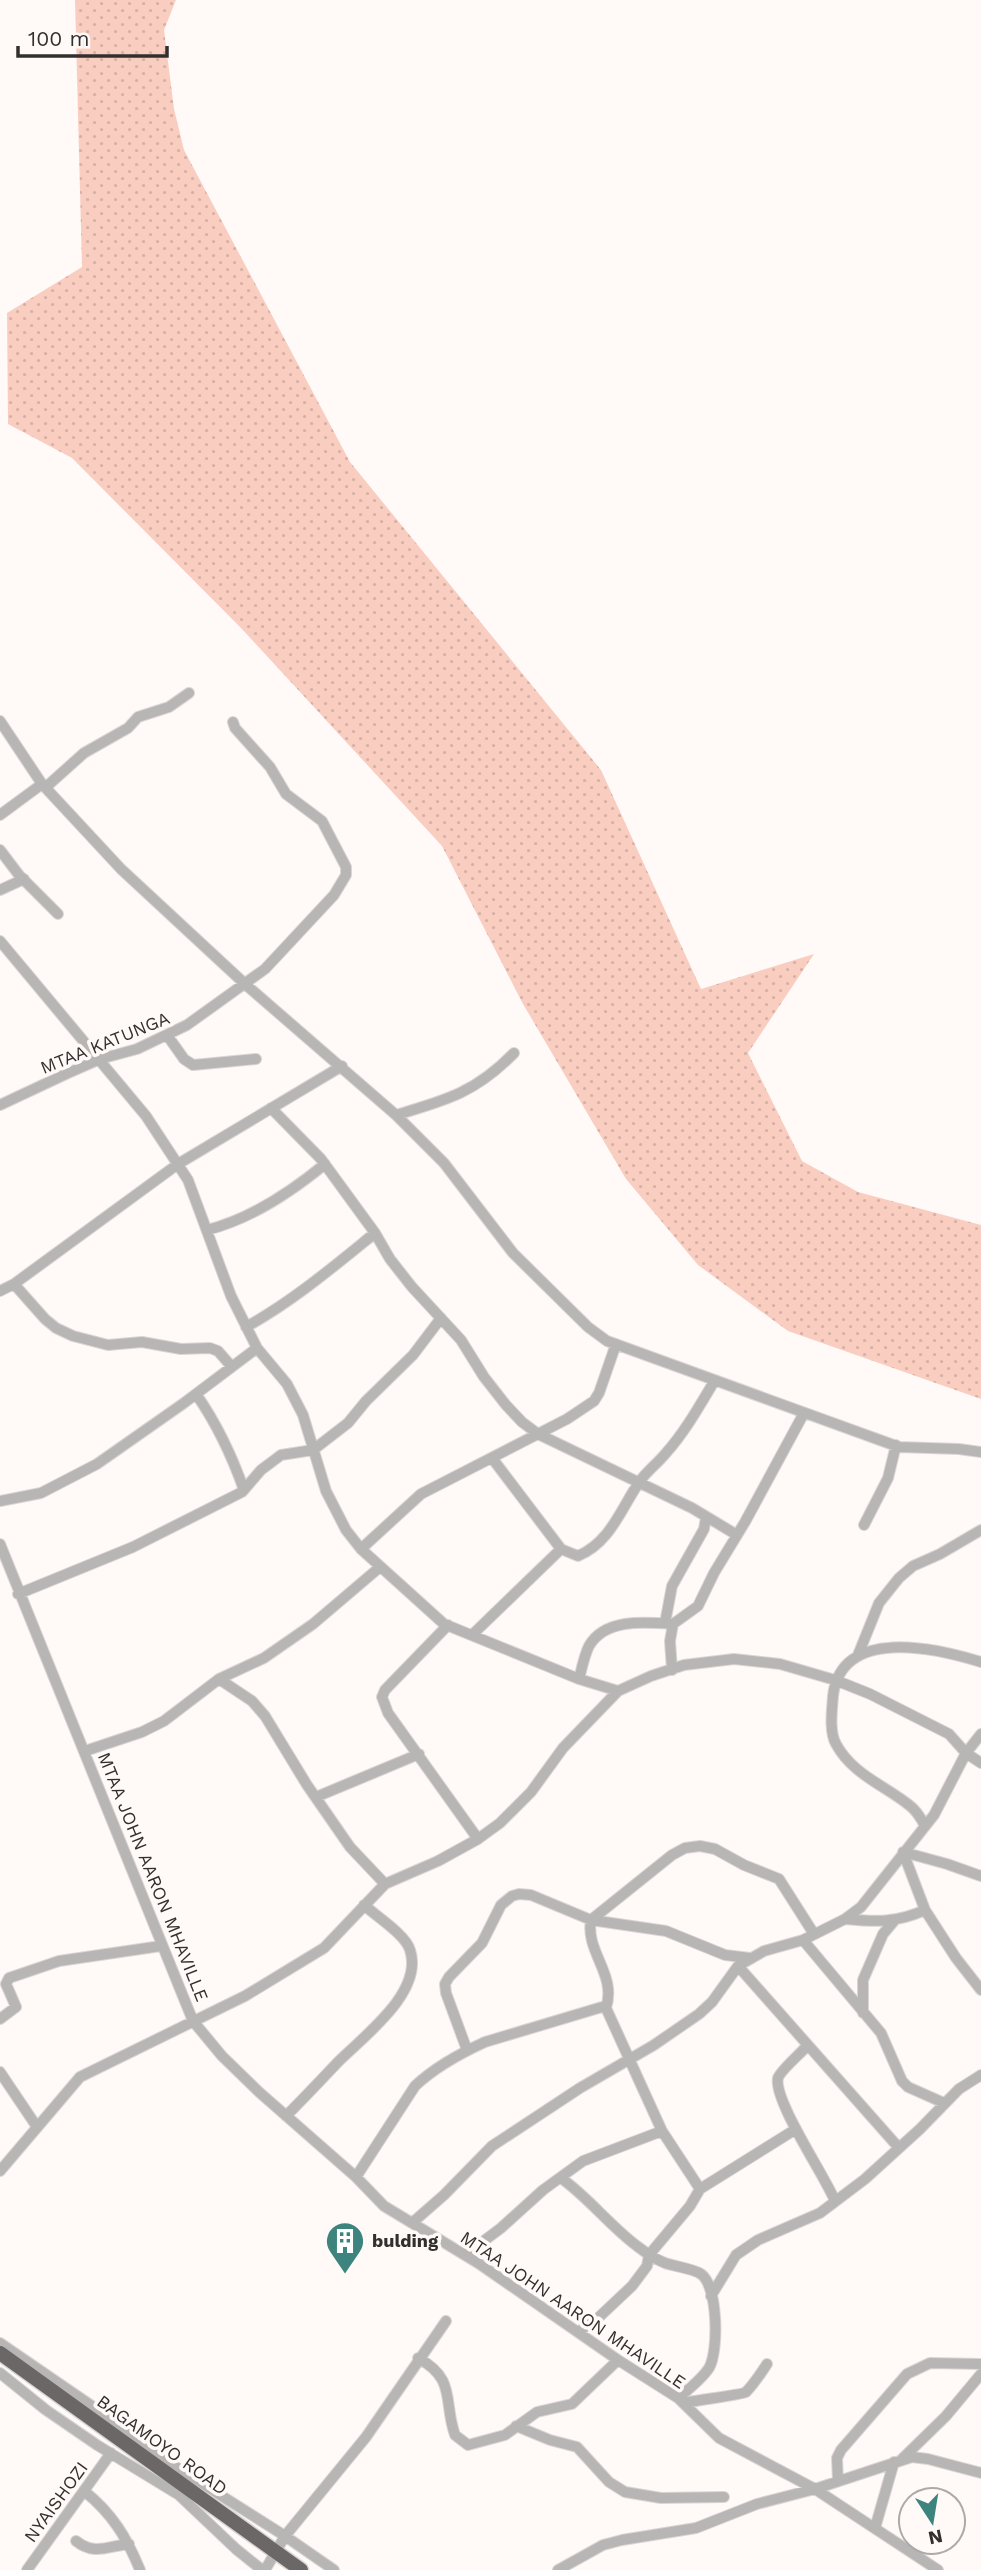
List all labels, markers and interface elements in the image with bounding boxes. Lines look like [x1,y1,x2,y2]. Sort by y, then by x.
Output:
scale bar [18,14,166,58]
text: 100 m [28,26,90,51]
street label: MTAA KATUNGA [37,1007,173,1078]
street label: MTAA JOHN AARON MHAVILLE [94,1749,213,2004]
building icon: bulding [324,2220,366,2275]
street label: MTAA JOHN AARON MHAVILLE [457,2226,690,2393]
place label: bulding [372,2230,439,2251]
street label: BAGAMOYO ROAD [93,2390,231,2499]
street label: NYAISHOZI [19,2457,92,2546]
north arrow [897,2486,967,2556]
text: N [926,2524,945,2550]

